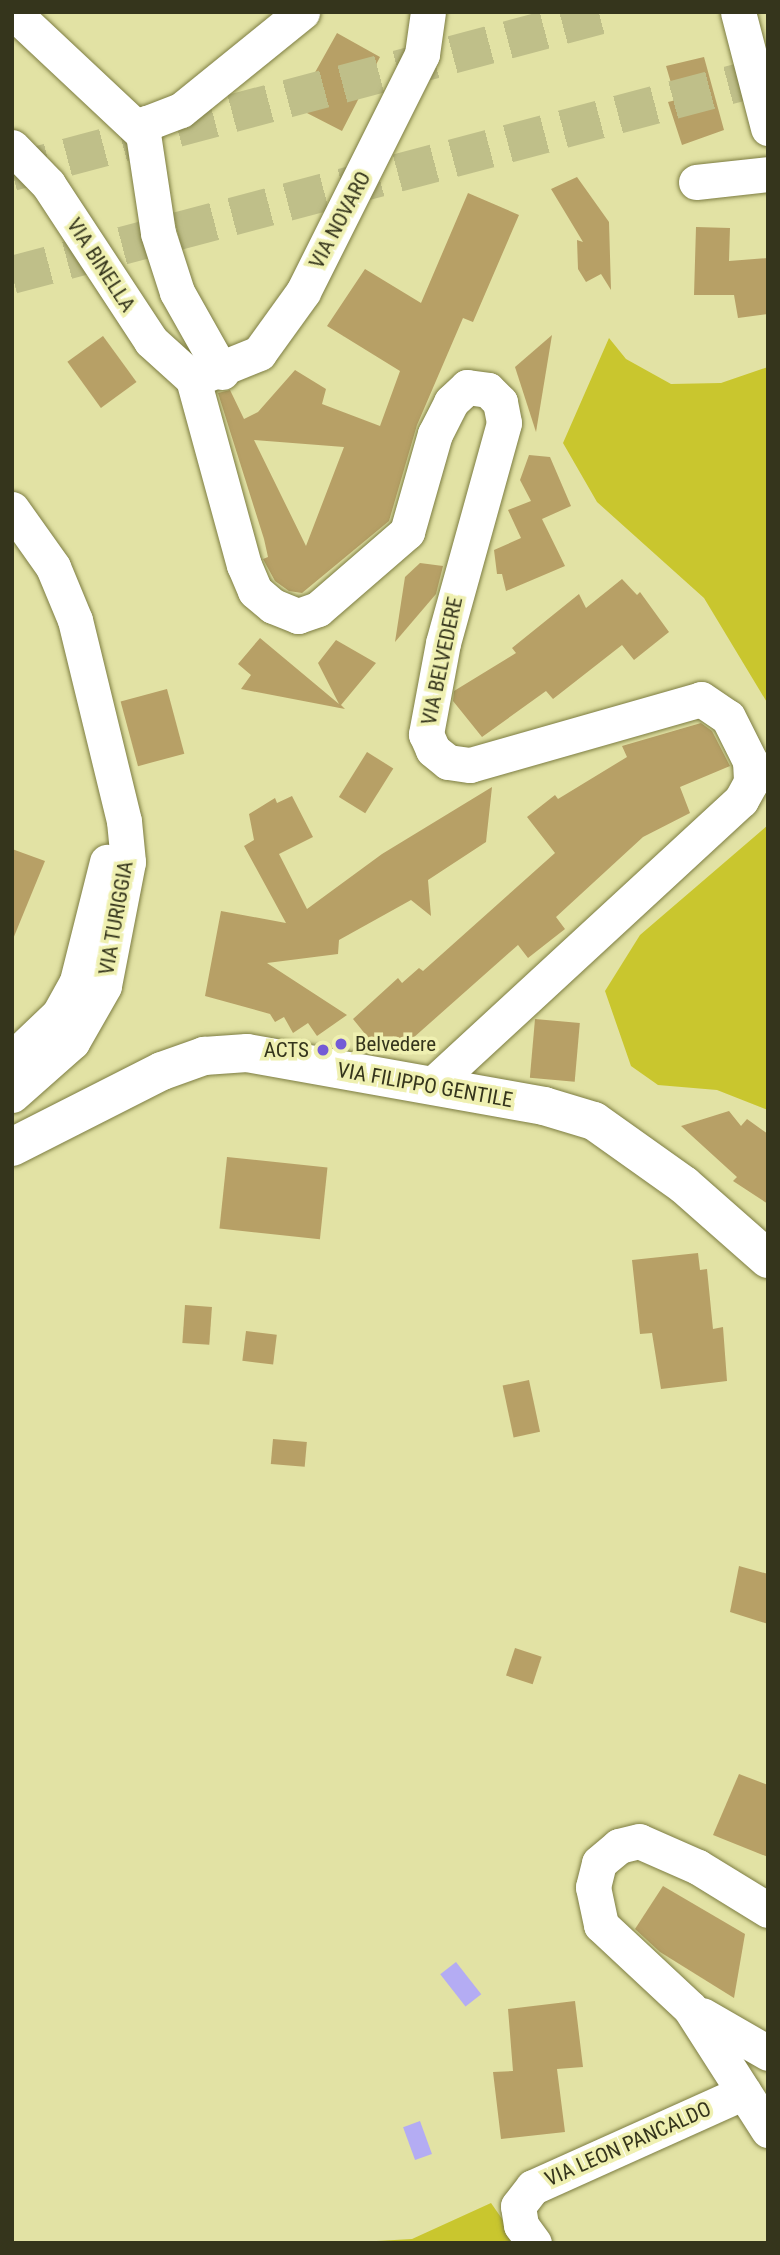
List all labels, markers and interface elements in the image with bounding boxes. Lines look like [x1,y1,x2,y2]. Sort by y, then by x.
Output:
street label: VIA NOVARO [304,167,376,273]
street label: VIA BINELLA [61,213,141,317]
street label: VIA BELVEDERE [416,595,468,727]
street label: VIA TURIGGIA [94,859,138,977]
place label: Belvedere [355,1031,436,1057]
marker: Belvedere [333,1036,349,1052]
place label: ACTS [264,1037,309,1063]
marker: ACTS [315,1042,331,1058]
street label: VIA FILIPPO GENTILE [335,1057,515,1113]
street label: VIA LEON PANCALDO [541,2096,715,2192]

